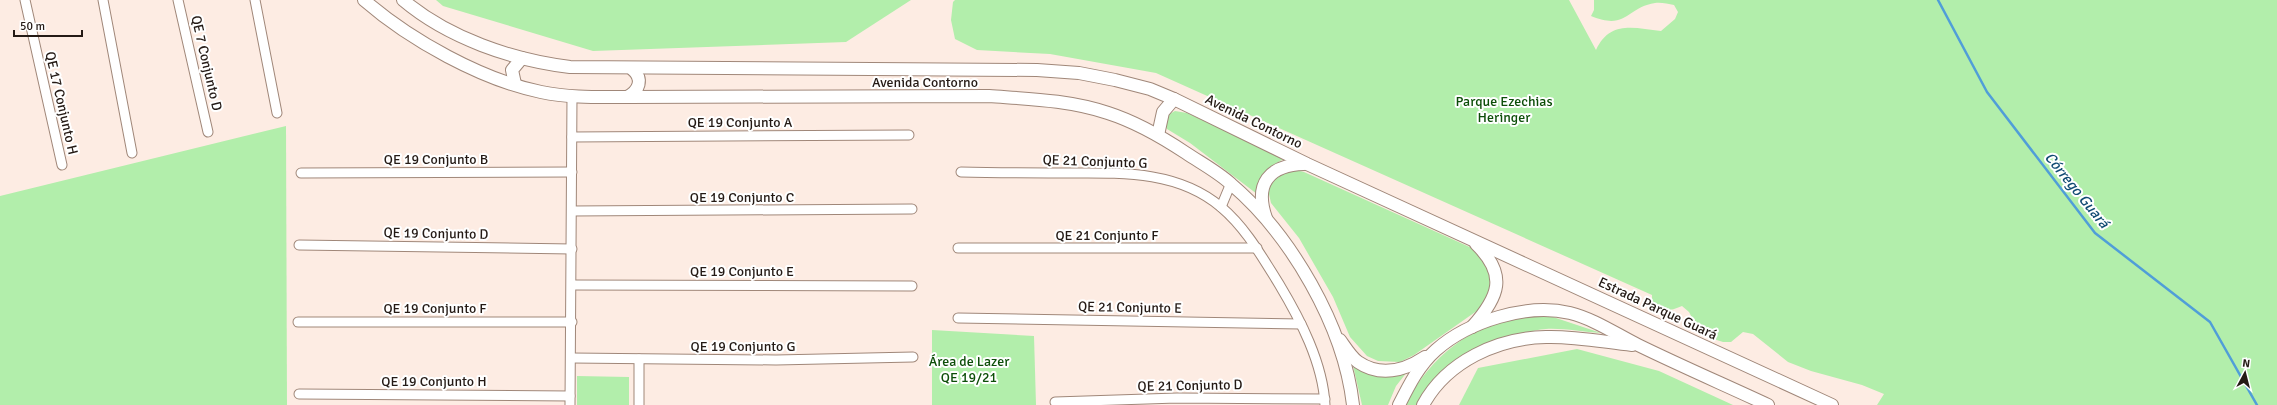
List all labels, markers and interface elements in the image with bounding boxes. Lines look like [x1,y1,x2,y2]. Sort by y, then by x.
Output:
scale bar [14,12,82,38]
street label: QE 7 Conjunto D [187,14,226,112]
text: 50 m [20,19,45,34]
street label: QE 17 Conjunto H [41,50,82,156]
street label: Avenida Contorno [872,74,978,91]
street label: Avenida Contorno [1202,91,1305,152]
park label: Parque Ezechias Heringer [1455,93,1553,126]
street label: QE 19 Conjunto A [688,114,793,131]
water label: Córrego Guará [2041,148,2114,233]
street label: QE 19 Conjunto B [384,151,488,168]
street label: QE 21 Conjunto G [1042,151,1148,172]
street label: QE 19 Conjunto C [690,189,794,206]
street label: QE 19 Conjunto D [383,224,489,243]
street label: QE 21 Conjunto F [1055,227,1159,244]
street label: QE 19 Conjunto E [690,263,794,280]
street label: Estrada Parque Guará [1596,273,1720,344]
street label: QE 21 Conjunto E [1078,298,1182,317]
street label: QE 19 Conjunto F [383,300,487,317]
street label: QE 19 Conjunto G [691,338,795,355]
park label: Área de Lazer QE 19/21 [929,353,1010,386]
north arrow [2225,353,2265,393]
text: N [2242,357,2251,370]
street label: QE 19 Conjunto H [381,373,487,390]
street label: QE 21 Conjunto D [1137,376,1243,395]

